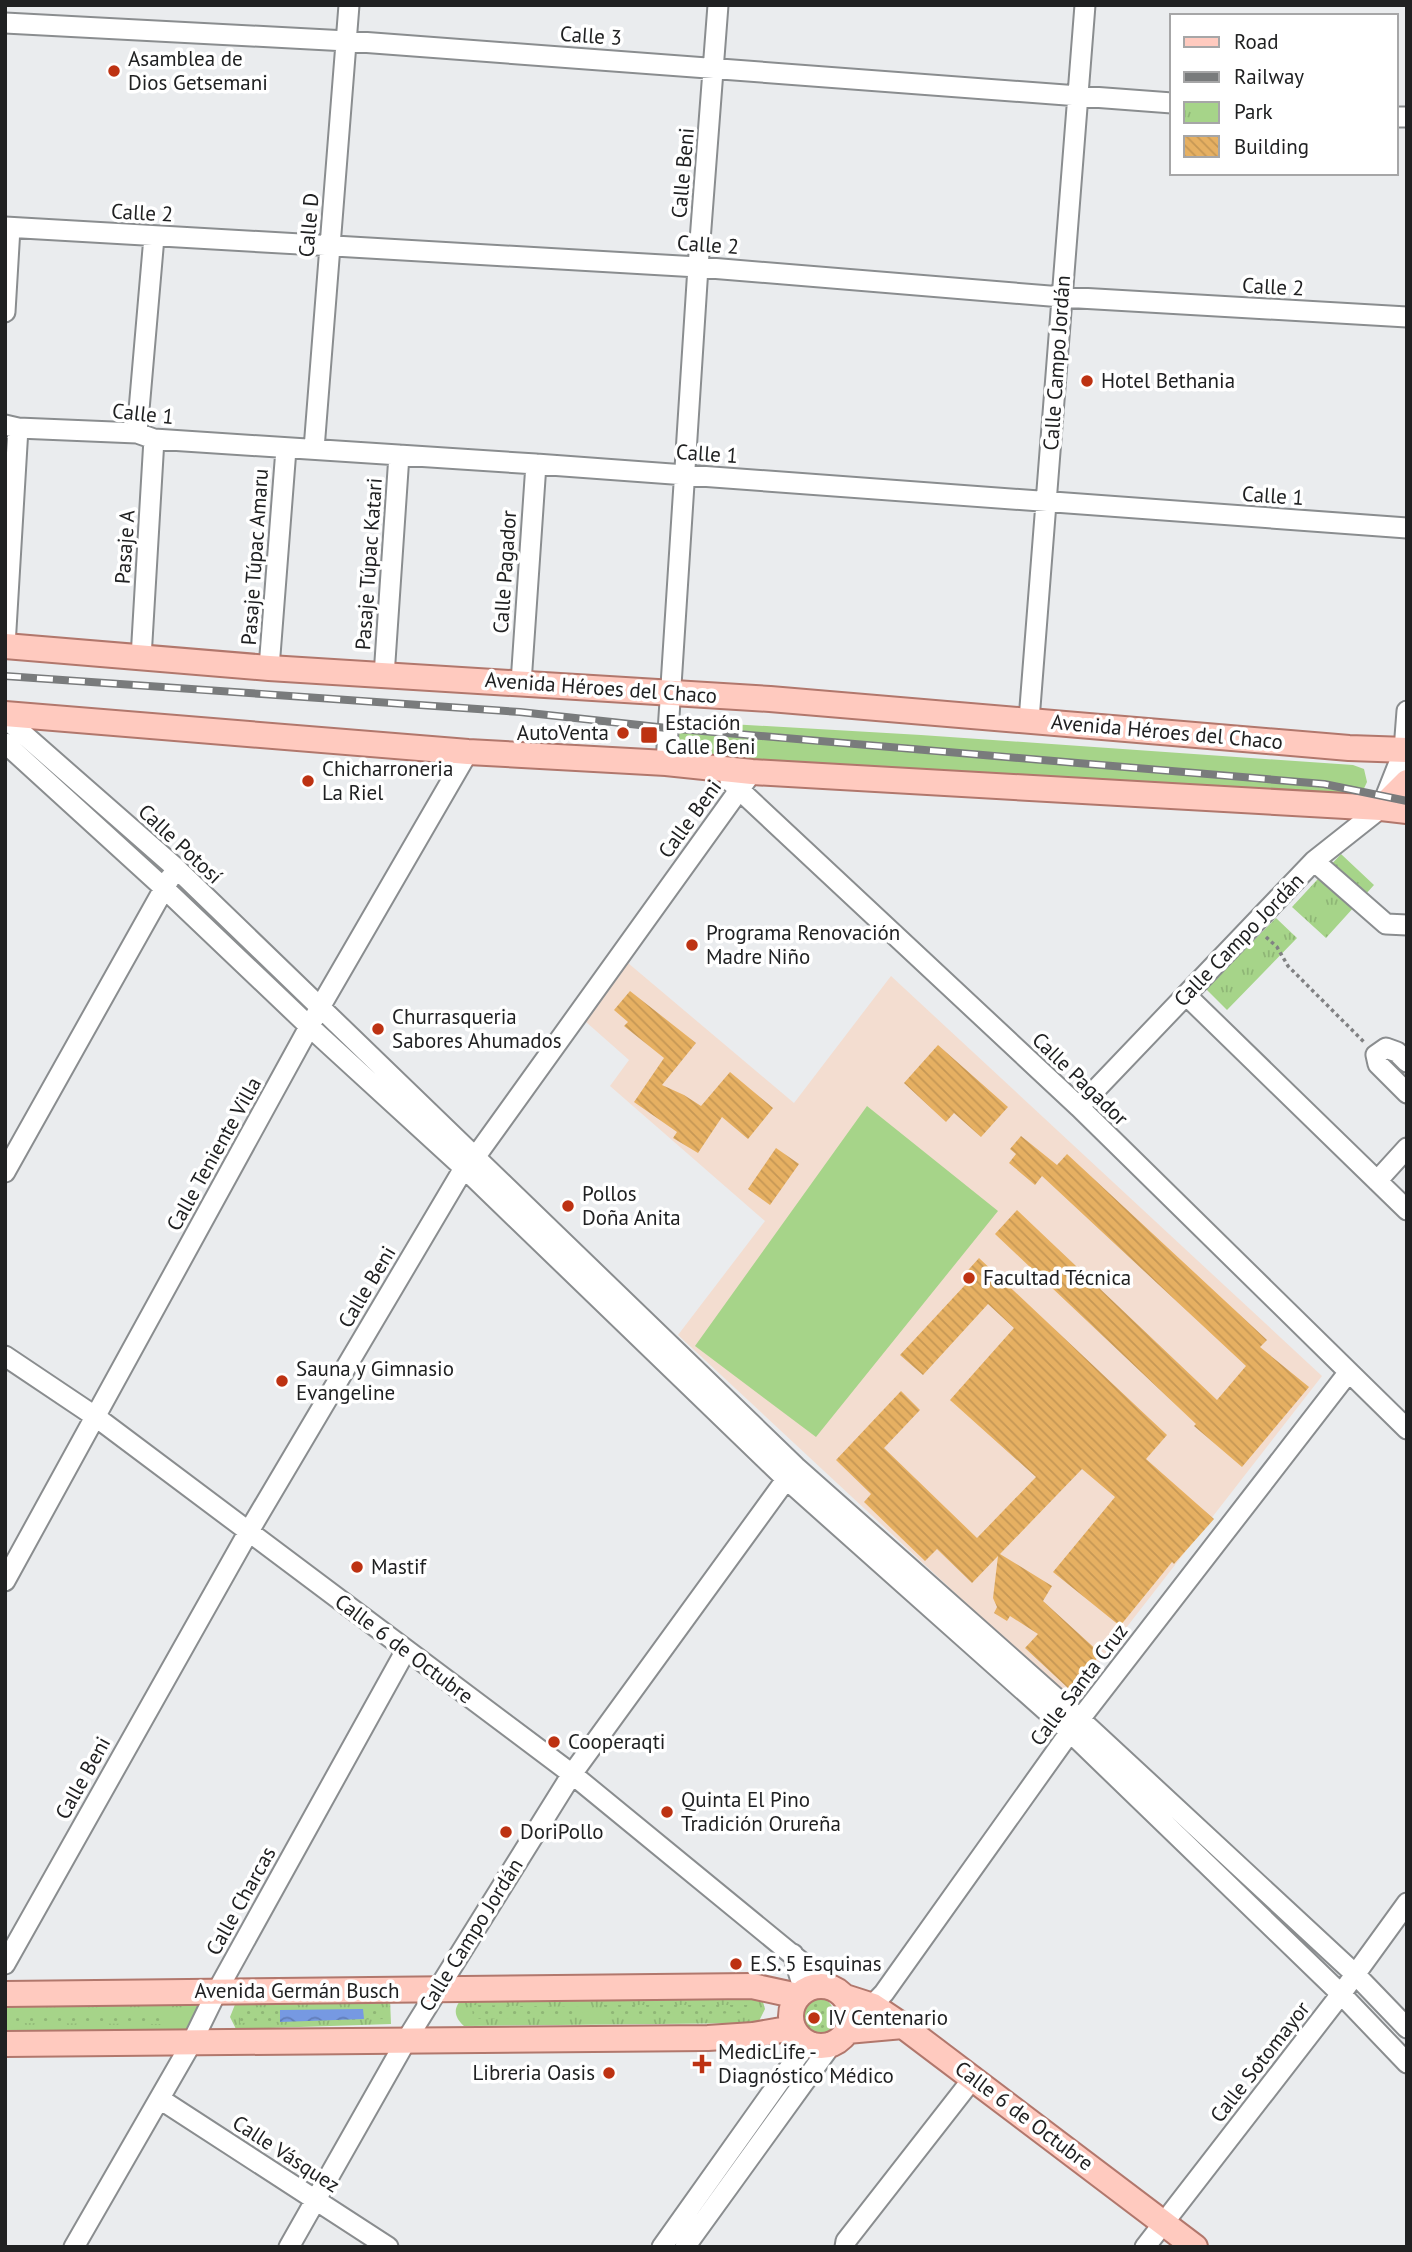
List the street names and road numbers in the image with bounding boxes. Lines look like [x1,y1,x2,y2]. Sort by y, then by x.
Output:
street label: Calle 3 [559,20,623,51]
street label: Calle Beni [665,127,700,219]
street label: Calle D [292,192,325,258]
street label: Calle 2 [110,197,174,228]
street label: Calle 2 [676,229,740,260]
street label: Calle 2 [1241,271,1305,302]
street label: Calle Campo Jordán [1037,274,1076,452]
street label: Calle 1 [111,397,175,430]
street label: Calle 1 [675,438,739,469]
street label: Pasaje Túpac Amaru [235,468,274,646]
street label: Pasaje Túpac Katari [349,477,388,651]
street label: Calle 1 [1241,480,1305,511]
street label: Pasaje A [108,508,141,585]
street label: Calle Pagador [487,509,522,634]
street label: Avenida Héroes del Chaco [484,666,718,709]
street label: Avenida Héroes del Chaco [1050,708,1284,755]
street label: Calle Beni [652,774,727,863]
street label: Calle Potosí [133,798,228,890]
street label: Calle Campo Jordán [1168,867,1309,1012]
street label: Calle Pagador [1027,1026,1134,1131]
street label: Calle Teniente Villa [160,1072,267,1235]
street label: Calle Beni [332,1241,401,1333]
street label: Calle 6 de Octubre [330,1588,479,1710]
street label: Calle Santa Cruz [1024,1618,1133,1751]
street label: Calle Beni [49,1732,116,1824]
street label: Calle Charcas [200,1842,282,1960]
street label: Calle Campo Jordán [413,1853,529,2016]
street label: Avenida Germán Busch [194,1977,400,2004]
street label: Calle Sotomayor [1204,1996,1315,2128]
street label: Calle 6 de Octubre [950,2055,1099,2177]
street label: Calle Vásquez [228,2109,345,2198]

